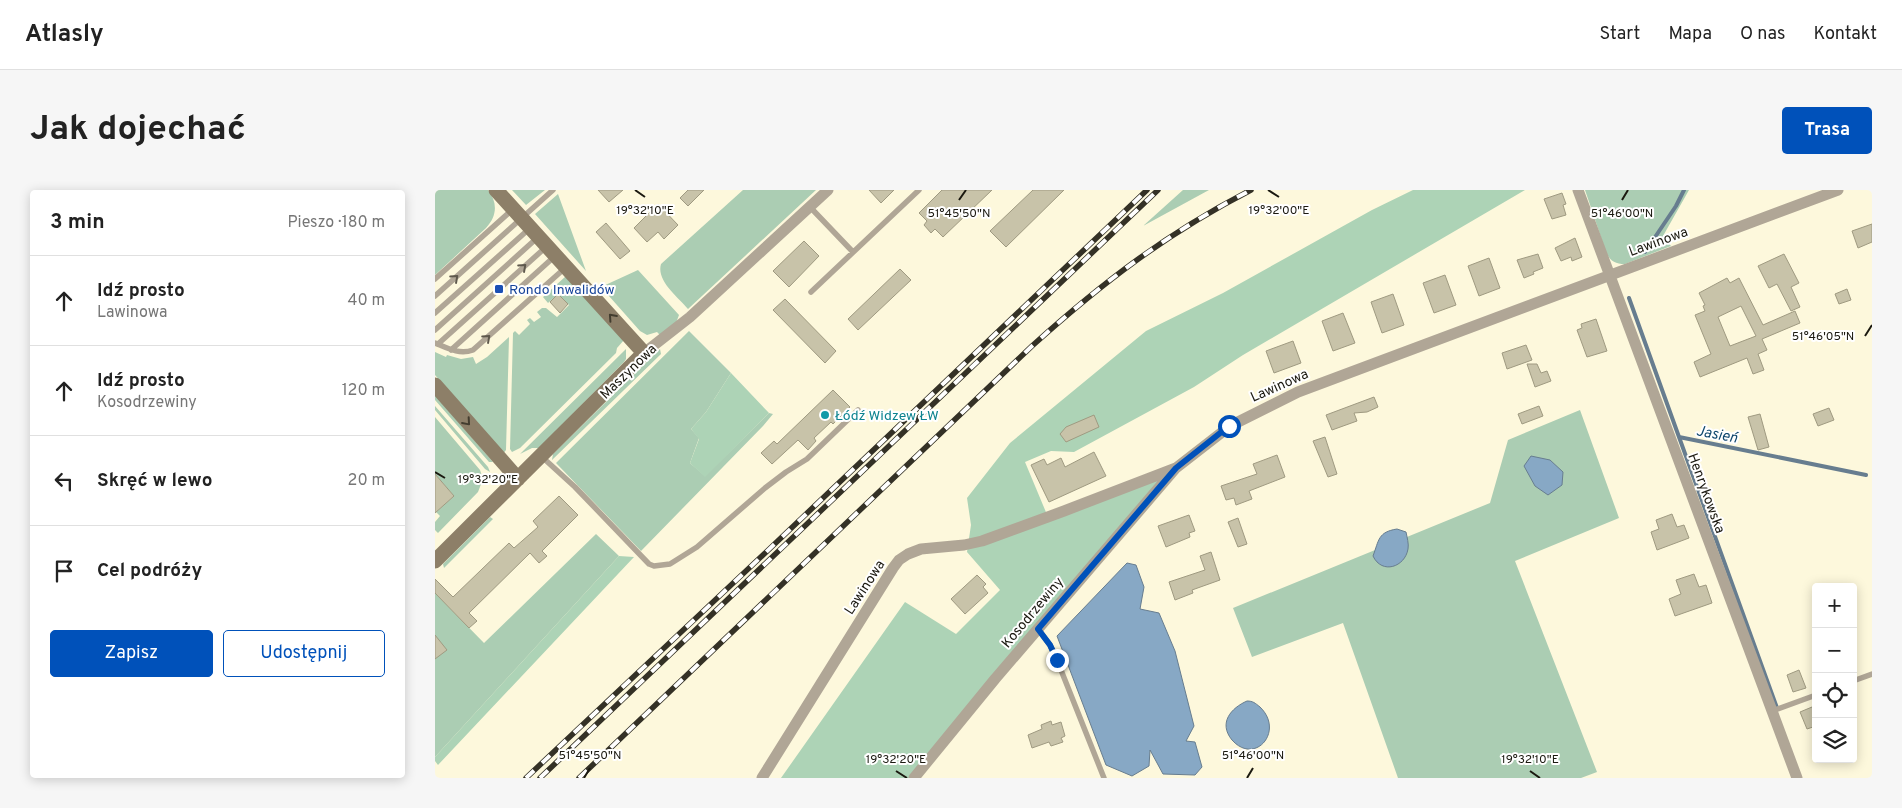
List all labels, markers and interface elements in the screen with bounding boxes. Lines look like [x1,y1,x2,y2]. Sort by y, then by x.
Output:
text: Atlasly [25,20,104,50]
text: Start [1599,23,1640,46]
text: Mapa [1668,23,1712,46]
text: O nas [1740,23,1785,46]
text: Kontakt [1813,23,1877,46]
button: Trasa [1782,107,1872,154]
text: Jak dojechać [30,108,246,152]
text: 19°32'10"E [616,203,674,219]
text: 19°32'00"E [1249,203,1309,219]
text: 51°45'50"N [928,206,990,222]
text: 51°46'00"N [1591,206,1653,222]
text: 3 min [50,209,105,236]
text: Pieszo · 180 m [288,213,385,233]
street label: Lawinowa [1627,224,1690,261]
one-way arrow [518,264,527,273]
one-way arrow [449,275,458,284]
text: Idź prosto [97,279,185,303]
place label: Rondo Inwalidów [509,282,615,299]
marker: Rondo Inwalidów [493,283,505,295]
icon: ahead [50,287,78,315]
text: 40 m [347,291,385,311]
text: Lawinowa [97,303,167,323]
one-way arrow [609,314,618,323]
text: 51°46'05"N [1792,329,1854,345]
one-way arrow [482,335,491,344]
street label: Maszynowa [597,341,661,403]
street label: Lawinowa [1248,366,1311,407]
text: Idź prosto [97,369,185,393]
icon: ahead [50,377,78,405]
text: 120 m [342,381,385,401]
text: Kosodrzewiny [97,393,197,413]
place label: Łódź Widzew ŁW [835,408,939,425]
marker: Łódź Widzew ŁW [819,409,831,421]
route start [1218,415,1241,438]
one-way arrow [461,416,470,425]
water label: Jasień [1694,422,1740,449]
street label: Henrykowska [1683,451,1728,536]
icon: left [50,467,78,495]
text: Skręć w lewo [97,469,212,493]
text: 20 m [348,471,385,491]
text: 19°32'20"E [458,472,518,488]
icon: arrive [50,557,78,585]
street label: Lawinowa [841,557,889,618]
text: Cel podróży [97,559,202,583]
street label: Kosodrzewiny [999,574,1068,652]
map controls [1812,583,1857,763]
button: + [1812,583,1857,628]
button: − [1812,628,1857,673]
button: Zapisz [50,630,213,677]
button: Udostępnij [223,630,385,677]
route end [1046,649,1069,672]
button: locate [1812,673,1857,718]
button: layers [1812,718,1857,763]
text: 51°45'50"N [559,748,621,764]
text: 51°46'00"N [1222,748,1284,764]
text: 19°32'20"E [866,752,926,768]
text: 19°32'10"E [1501,752,1559,768]

